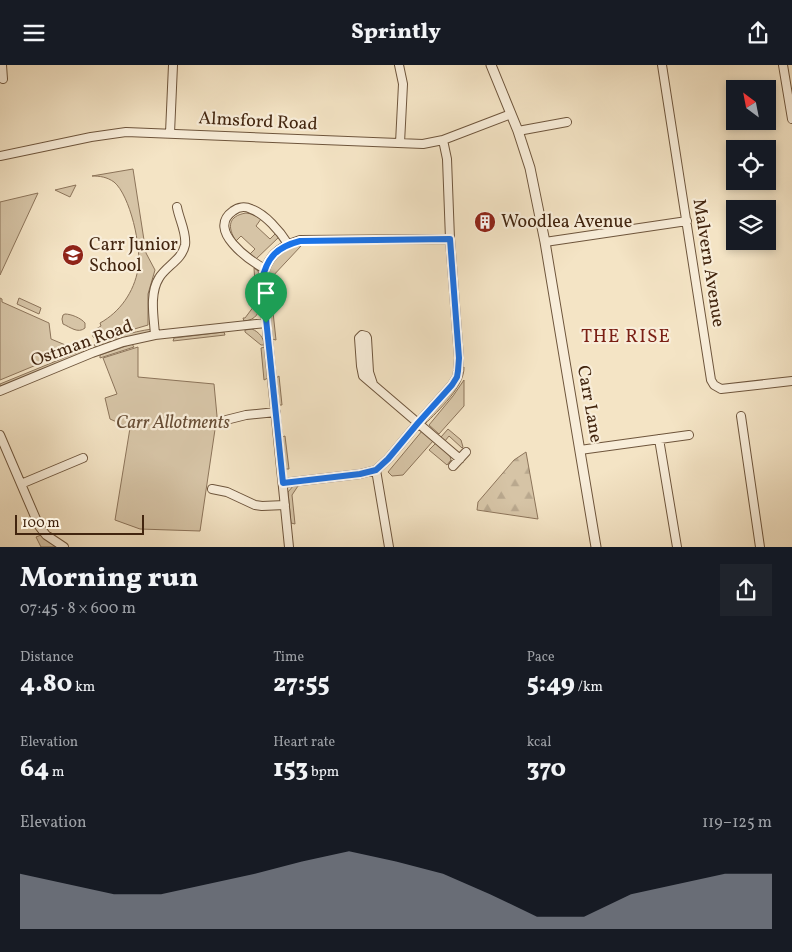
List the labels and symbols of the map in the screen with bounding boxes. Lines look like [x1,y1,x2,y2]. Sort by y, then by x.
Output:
north arrow [726,80,776,130]
street label: Almsford Road [198,106,318,138]
street label: Malvern Avenue [686,197,730,329]
building icon: Woodlea Avenue [473,210,497,234]
place label: Woodlea Avenue [501,210,632,235]
place label: Carr Junior School [89,233,178,279]
school or university icon: Carr Junior School [61,243,85,267]
pin [245,272,287,323]
street label: Ostman Road [27,314,137,374]
district label: THE RISE [581,324,671,350]
street label: Carr Lane [570,364,608,444]
park label: Carr Allotments [116,411,230,436]
scale bar [15,512,144,535]

